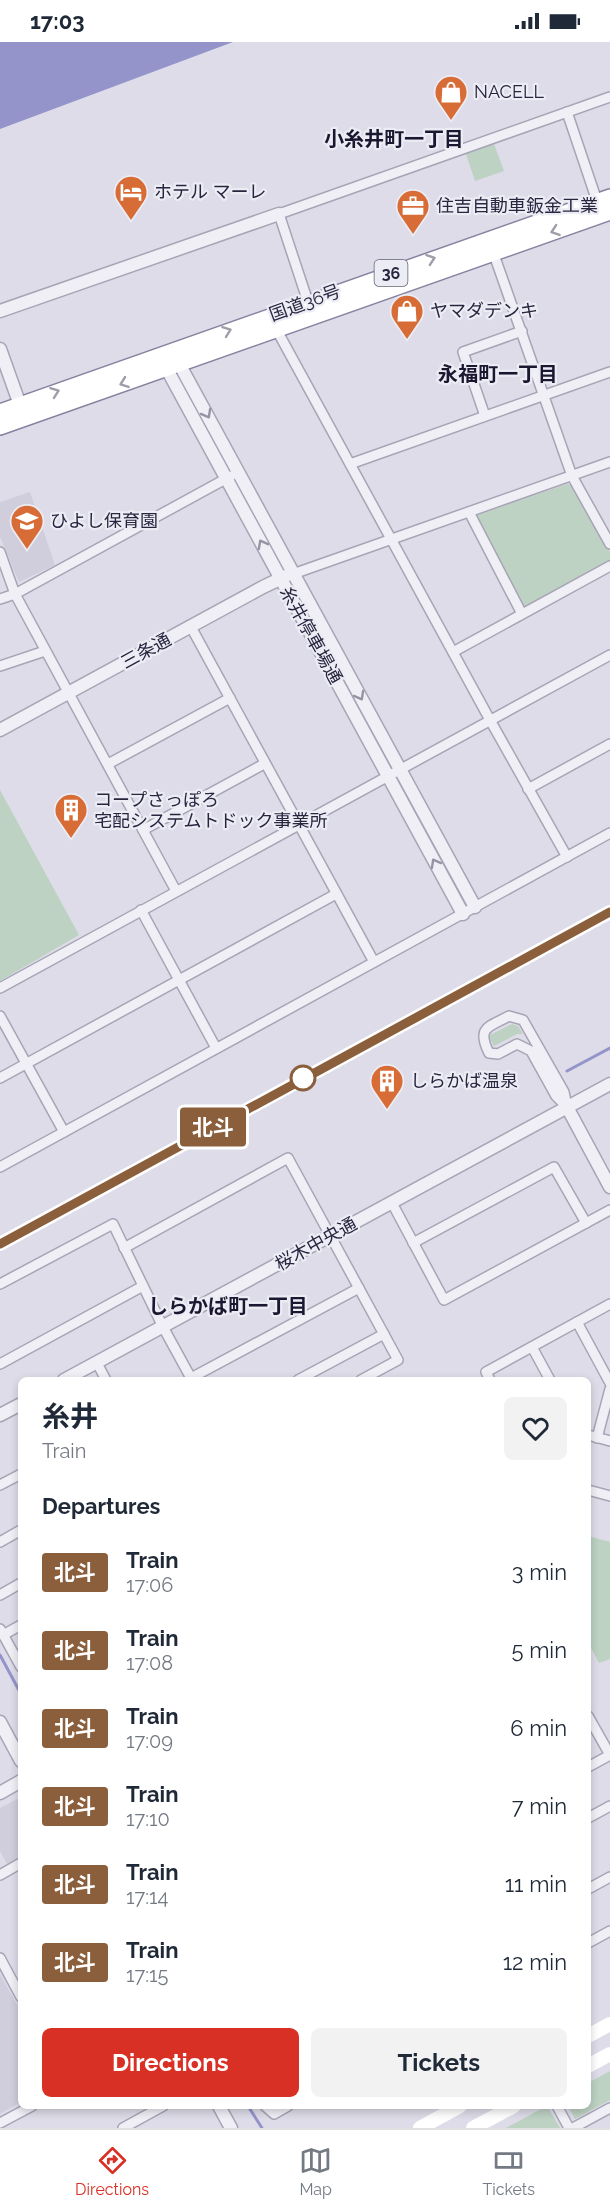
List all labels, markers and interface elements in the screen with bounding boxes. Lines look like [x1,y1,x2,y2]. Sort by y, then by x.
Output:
text: 17:03 [30,8,84,34]
shop icon: NACELL [433,74,469,121]
place label: NACELL [474,81,544,102]
district label: 小糸井町一丁目 [324,127,464,151]
hotel icon: ホテル マーレ [113,174,149,221]
place label: ホテル マーレ [154,181,267,202]
office icon: 住吉自動車鈑金工業 [395,188,431,235]
place label: 住吉自動車鈑金工業 [436,195,598,216]
one-way arrow [550,224,561,237]
one-way arrow [425,253,436,266]
road number: 36 [374,260,408,286]
street label: 国道36号 [266,280,343,325]
shop icon: ヤマダデンキ [389,293,425,340]
place label: ヤマダデンキ [430,300,538,321]
one-way arrow [221,325,232,338]
district label: 永福町一丁目 [438,362,558,386]
one-way arrow [119,375,130,388]
one-way arrow [49,387,60,400]
one-way arrow [200,408,211,418]
school or university icon: ひよし保育園 [9,503,45,550]
place label: ひよし保育園 [50,510,158,531]
one-way arrow [258,540,269,550]
street label: 糸井停車場通 [276,582,347,687]
street label: 三条通 [117,628,174,673]
one-way arrow [353,690,364,700]
place label: コープさっぽろ 宅配システムトドック事業所 [94,789,327,831]
building icon: コープさっぽろ 宅配システムトドック事業所 [53,792,89,839]
one-way arrow [431,859,442,869]
building icon: しらかば温泉 [369,1063,405,1110]
unlabelled marker [290,1065,316,1091]
place label: しらかば温泉 [410,1070,518,1091]
line badge: 北斗 [186,1108,240,1146]
text: 北斗 [192,1115,234,1140]
street label: 桜木中央通 [271,1213,360,1275]
district label: しらかば町一丁目 [148,1294,308,1318]
button: heart [504,1397,567,1460]
text: 糸井 [42,1400,98,1433]
text: Train [42,1439,86,1463]
text: Departures [42,1493,160,1519]
text: Train [126,1547,179,1573]
text: 3 min [512,1559,567,1585]
text: 北斗 [54,1560,96,1585]
text: 17:06 [126,1573,173,1597]
text: Train [126,1625,179,1651]
text: 5 min [512,1637,567,1663]
text: 北斗 [54,1638,96,1663]
text: 17:08 [126,1651,173,1675]
text: Train [126,1703,179,1729]
text: 6 min [510,1715,567,1741]
text: 北斗 [54,1716,96,1741]
text: 17:09 [126,1729,173,1753]
text: Train [126,1781,179,1807]
text: 7 min [512,1793,567,1819]
text: 北斗 [54,1794,96,1819]
text: 17:10 [126,1807,170,1831]
text: Train [126,1859,179,1885]
text: 11 min [505,1871,567,1897]
text: 北斗 [54,1872,96,1897]
text: 17:14 [126,1885,168,1909]
text: Train [126,1937,179,1963]
text: 12 min [503,1949,567,1975]
text: 北斗 [54,1950,96,1975]
text: 17:15 [126,1963,168,1987]
button: Directions [42,2028,299,2097]
button: Tickets [311,2028,567,2097]
tab: Directions [75,2144,149,2199]
tab: Map [299,2144,332,2199]
tab: Tickets [482,2144,535,2199]

